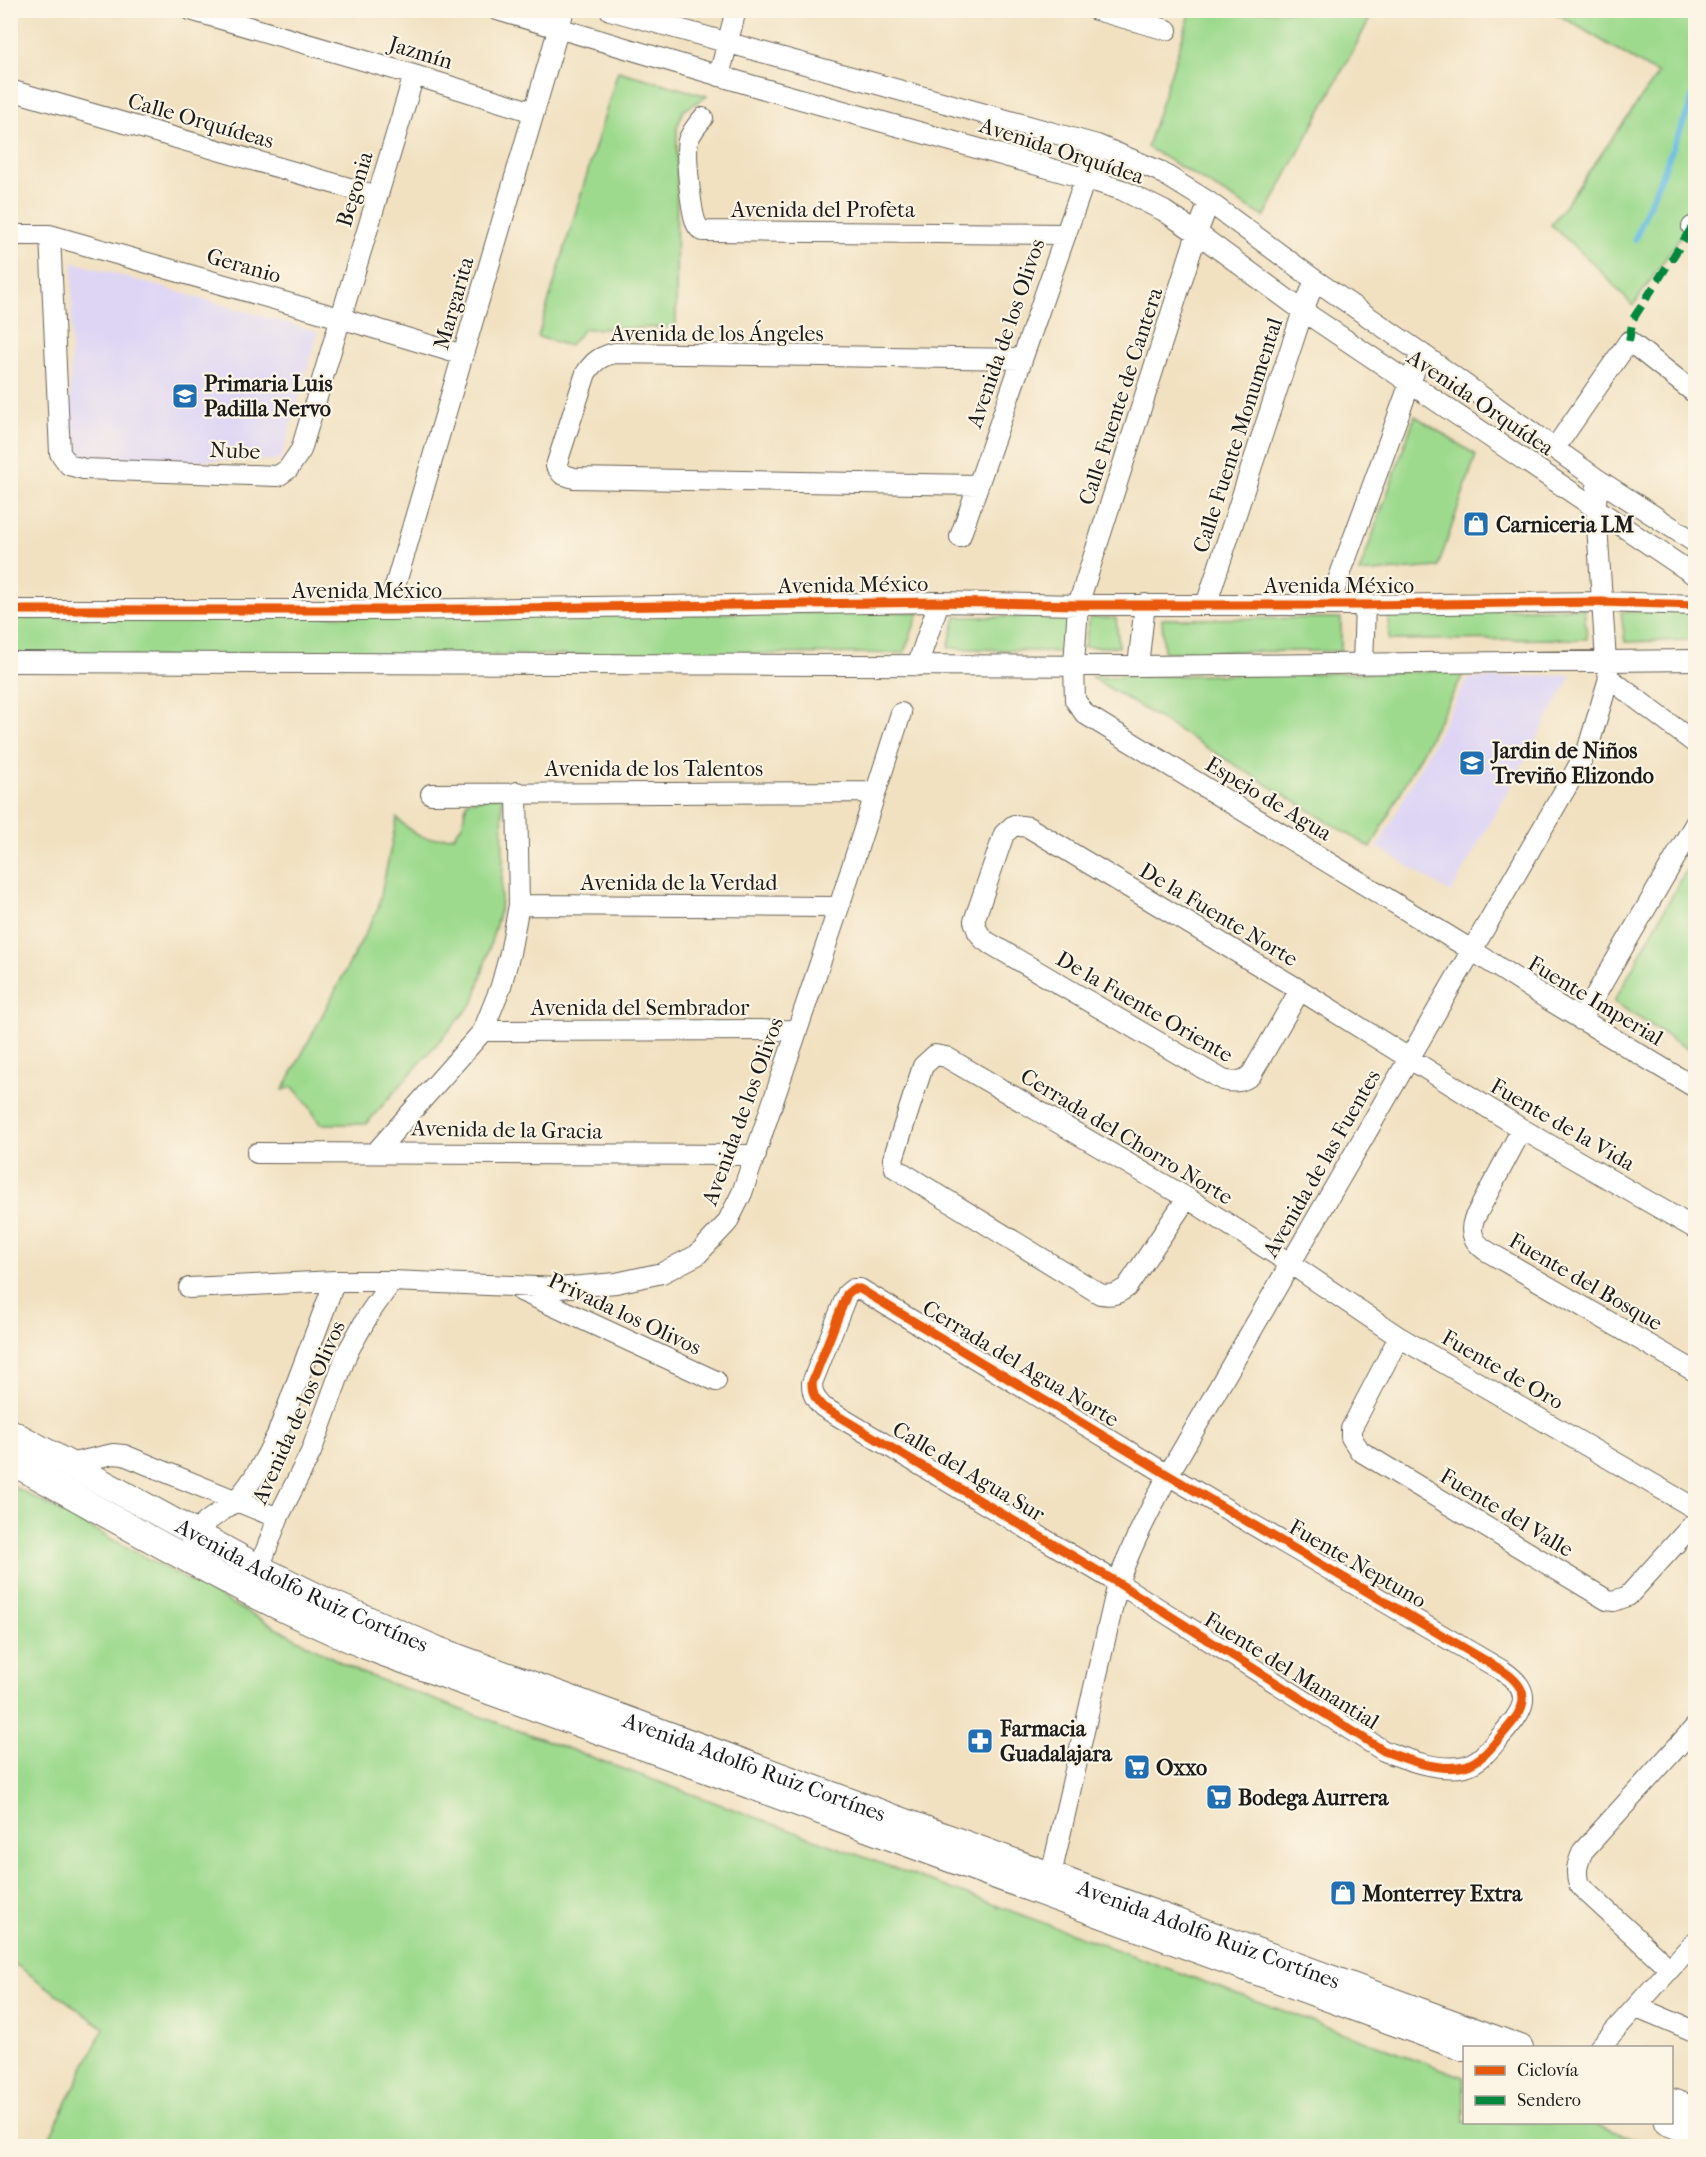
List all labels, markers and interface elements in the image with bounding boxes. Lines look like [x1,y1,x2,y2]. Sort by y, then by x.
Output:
street label: Jazmín [384,30,456,75]
street label: Calle Orquídeas [125,88,277,154]
street label: Avenida Orquídea [975,112,1148,190]
street label: Begonia [331,148,379,230]
street label: Avenida del Profeta [730,197,916,223]
street label: Avenida de los Olivos [961,235,1051,432]
street label: Geranio [203,243,284,289]
street label: Margarita [428,253,480,353]
street label: Calle Fuente de Cantera [1073,284,1169,508]
street label: Calle Fuente Monumental [1188,315,1288,556]
street label: Avenida de los Ángeles [609,320,824,347]
street label: Avenida Orquídea [1401,344,1559,462]
place label: Primaria Luis Padilla Nervo [204,371,333,422]
school or university icon: Primaria Luis Padilla Nervo [170,381,200,411]
street label: Nube [209,437,261,465]
shop icon: Carniceria LM [1461,509,1491,539]
place label: Carniceria LM [1496,512,1634,538]
street label: Avenida México [777,571,928,599]
street label: Avenida México [1263,573,1414,599]
street label: Avenida México [291,578,442,604]
place label: Jardin de Niños Treviño Elizondo [1490,738,1654,789]
school or university icon: Jardin de Niños Treviño Elizondo [1457,748,1487,778]
street label: Espejo de Agua [1201,751,1337,847]
street label: Avenida de los Talentos [544,756,763,782]
street label: De la Fuente Norte [1135,857,1302,972]
street label: Avenida de la Verdad [580,870,778,896]
street label: De la Fuente Oriente [1051,946,1238,1068]
street label: Fuente Imperial [1523,950,1668,1051]
street label: Avenida del Sembrador [530,995,750,1021]
street label: Avenida de los Olivos [696,1014,789,1210]
street label: Cerrada del Chorro Norte [1016,1063,1237,1211]
street label: Avenida de las Fuentes [1257,1065,1386,1263]
street label: Fuente de la Vida [1486,1073,1640,1177]
street label: Avenida de la Gracia [410,1115,604,1145]
street label: Fuente del Bosque [1504,1227,1667,1336]
street label: Privada los Olivos [544,1267,705,1361]
street label: Cerrada del Agua Norte [918,1295,1123,1433]
street label: Avenida de los Olivos [246,1317,351,1509]
street label: Fuente de Oro [1437,1324,1568,1415]
street label: Calle del Agua Sur [888,1416,1050,1528]
street label: Fuente del Valle [1435,1463,1578,1563]
street label: Avenida Adolfo Ruiz Cortínes [170,1513,432,1658]
street label: Fuente Neptuno [1284,1514,1431,1614]
street label: Fuente del Manantial [1199,1607,1384,1735]
street label: Avenida Adolfo Ruiz Cortínes [618,1707,889,1828]
place label: Farmacia Guadalajara [999,1716,1113,1767]
pharmacy icon: Farmacia Guadalajara [965,1726,995,1756]
supermarket icon: Oxxo [1122,1752,1152,1782]
place label: Oxxo [1156,1755,1207,1781]
supermarket icon: Bodega Aurrera [1204,1782,1234,1812]
place label: Bodega Aurrera [1238,1785,1389,1811]
street label: Avenida Adolfo Ruiz Cortínes [1073,1874,1343,1995]
shop icon: Monterrey Extra [1328,1878,1358,1908]
place label: Monterrey Extra [1361,1881,1523,1907]
legend [1463,2046,1673,2124]
text: Ciclovía [1517,2060,1579,2081]
text: Sendero [1517,2090,1581,2111]

